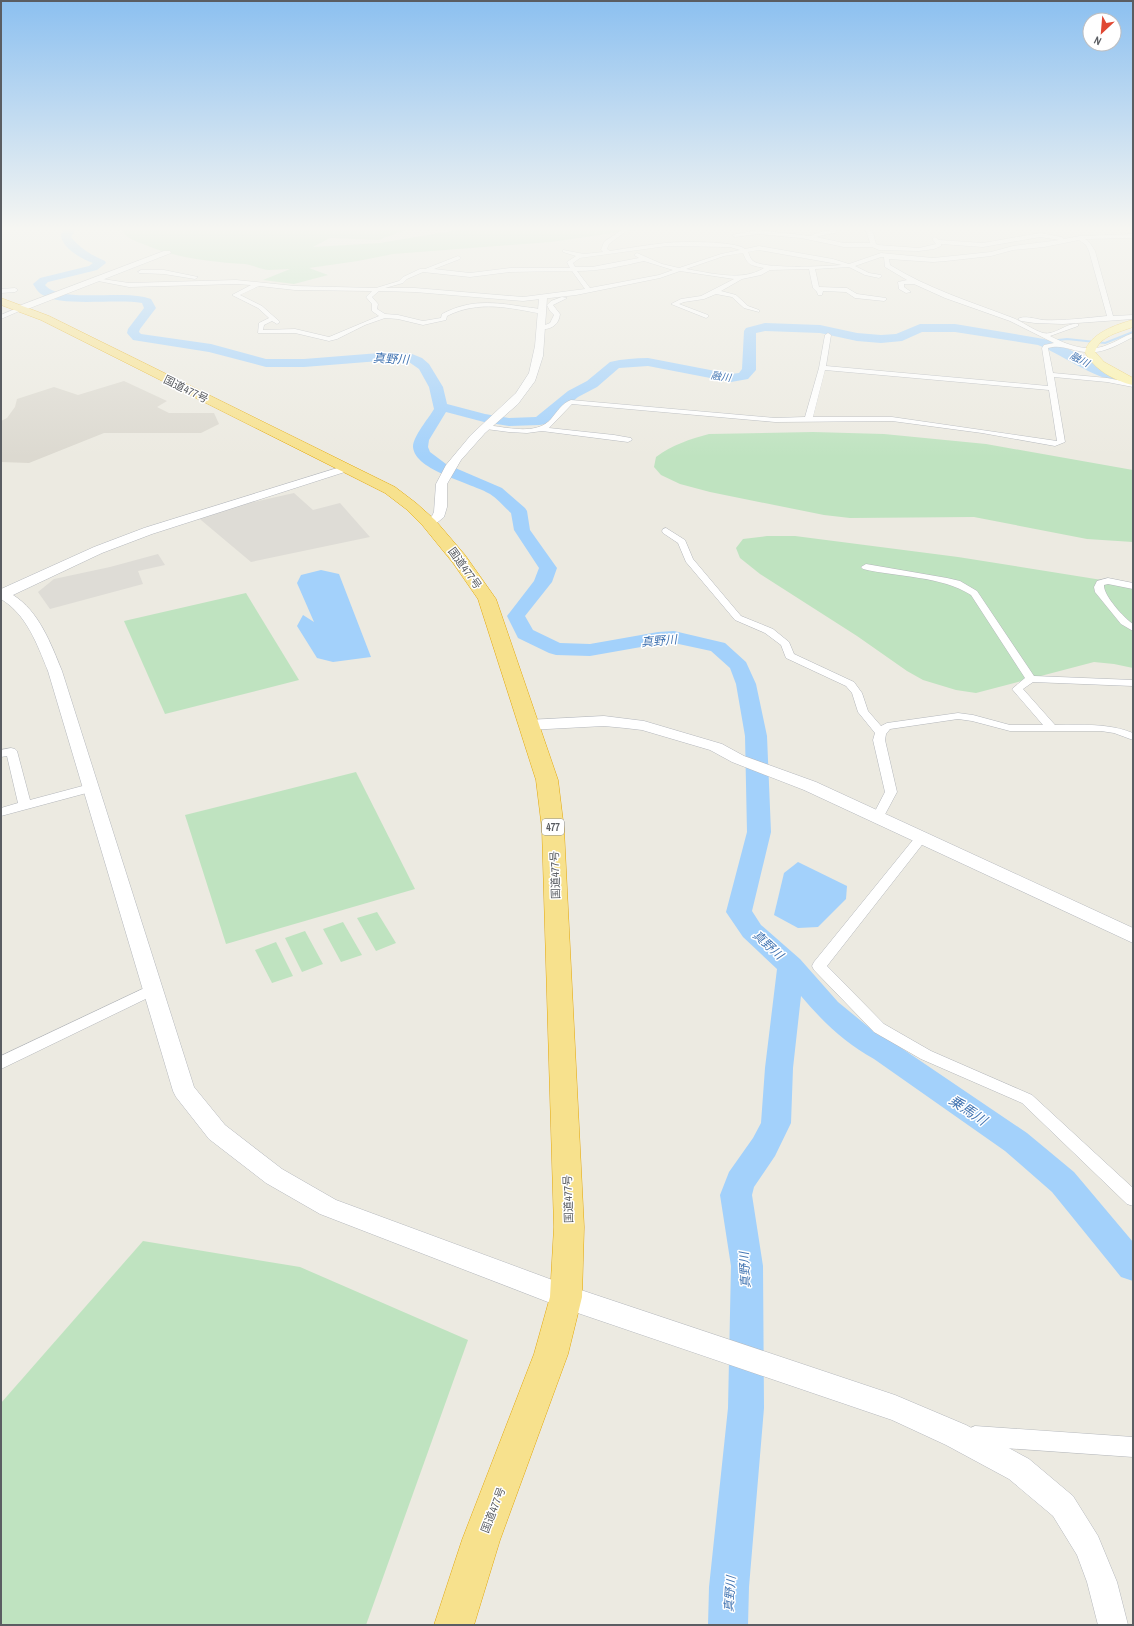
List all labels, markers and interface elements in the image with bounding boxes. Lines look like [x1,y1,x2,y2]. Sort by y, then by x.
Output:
north arrow [1082,12,1122,52]
text: N [1092,33,1104,49]
water label: 融川 [1068,349,1093,370]
water label: 真野川 [373,350,411,368]
water label: 融川 [710,369,733,384]
street label: 国道477号 [161,372,211,406]
street label: 国道477号 [445,544,485,592]
water label: 真野川 [640,631,680,651]
road number: 477 [542,819,564,835]
street label: 国道477号 [547,851,563,899]
water label: 真野川 [749,927,788,964]
water label: 乗馬川 [946,1091,992,1130]
street label: 国道477号 [560,1175,576,1223]
water label: 真野川 [736,1250,754,1288]
street label: 国道477号 [478,1485,508,1535]
water label: 真野川 [721,1573,739,1613]

